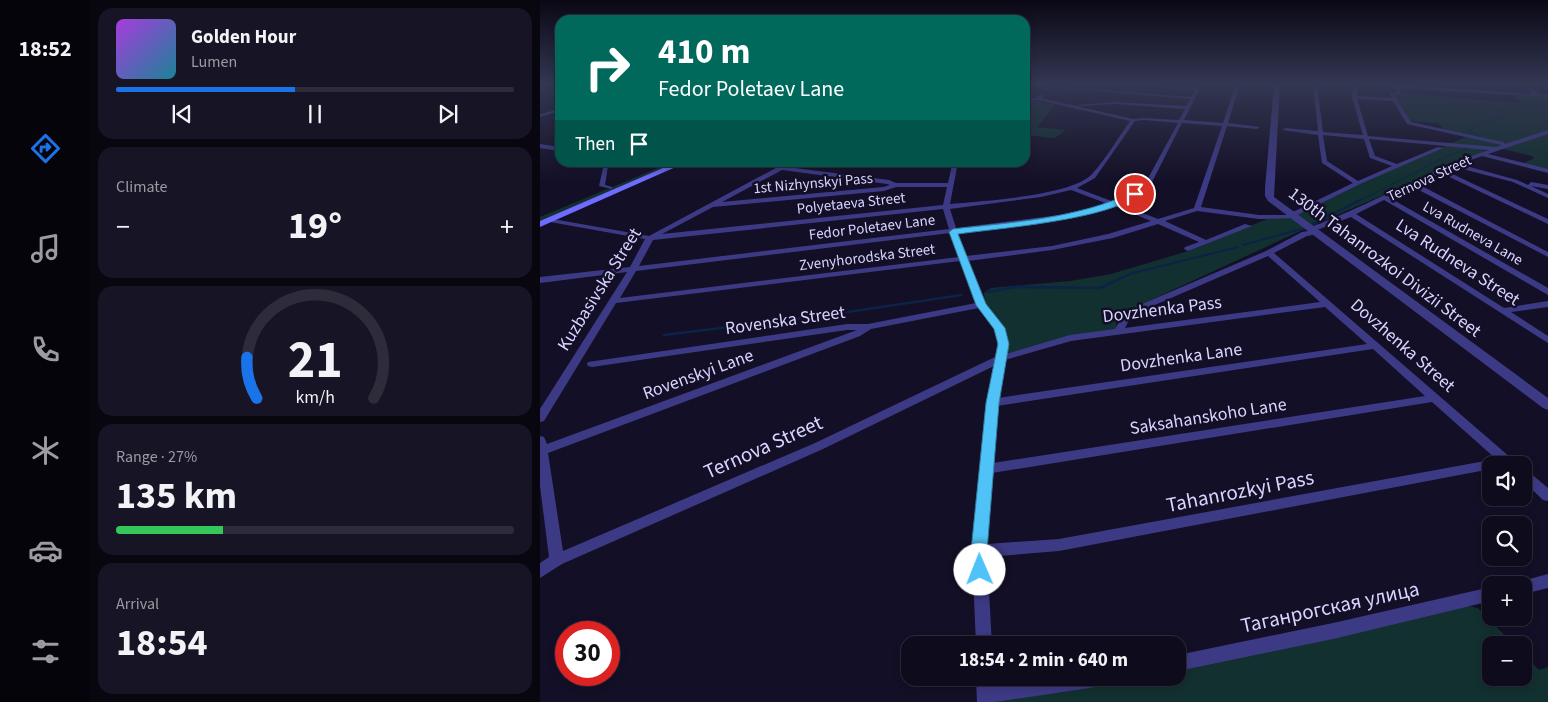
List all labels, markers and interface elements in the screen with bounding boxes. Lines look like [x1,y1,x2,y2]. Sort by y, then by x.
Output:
text: Golden Hour [191,24,296,51]
text: 410 m [658,27,750,77]
text: 18:52 [18,33,72,65]
icon: right [575,35,640,100]
text: Lumen [191,51,237,73]
text: Fedor Poletaev Lane [658,73,844,105]
icon: previous [168,100,196,128]
icon: pause [301,100,329,128]
icon: next [434,100,462,128]
icon: arrive [625,130,653,158]
icon: directions [28,131,63,166]
text: Then [575,131,615,158]
street label: Ternova Street [1384,150,1475,207]
street label: 1st Nizhynskyi Pass [752,168,874,199]
pin [1114,173,1156,215]
text: Climate [116,176,167,198]
icon: arrive [1121,180,1149,208]
street label: 130th Tahanrozkoi Divizii Street [1283,181,1486,343]
street label: Polyetaeva Street [796,187,906,220]
street label: Lva Rudneva Lane [1419,196,1527,271]
text: 19° [288,199,342,253]
text: − [116,207,130,247]
text: + [500,207,514,247]
street label: Fedor Poletaev Lane [808,209,936,246]
street label: Lva Rudneva Street [1391,213,1525,312]
street label: Kuzbasivska Street [552,223,647,356]
icon: music [28,231,63,266]
street label: Zvenyhorodska Street [798,239,936,276]
street label: Dovzhenka Pass [1101,290,1223,329]
street label: Dovzhenka Street [1345,293,1460,398]
street label: Rovenska Street [723,300,847,341]
text: 21 [288,324,342,398]
icon: phone [28,332,63,367]
street label: Dovzhenka Lane [1118,337,1244,378]
street label: Rovenskyi Lane [639,343,757,406]
text: km/h [295,385,335,410]
street label: Saksahanskoho Lane [1128,392,1288,441]
street label: Ternova Street [699,407,827,487]
icon: climate [28,433,63,468]
text: Range · 27% [116,446,197,468]
map controls [1482,456,1532,686]
button: sound [1482,456,1532,506]
street label: Tahanrozkyi Pass [1164,462,1317,520]
text: 135 km [116,469,237,523]
button: search [1482,516,1532,566]
icon: car [28,533,63,568]
position arrow [953,543,1005,595]
street label: Таганрогская улица [1238,573,1422,641]
button: + [1482,576,1532,626]
text: Arrival [116,593,159,615]
text: 18:54 [116,616,208,670]
speed limit sign: 30 [555,621,620,686]
icon: filters [28,634,63,669]
button: − [1482,636,1532,686]
text: 18:54 · 2 min · 640 m [959,647,1128,674]

